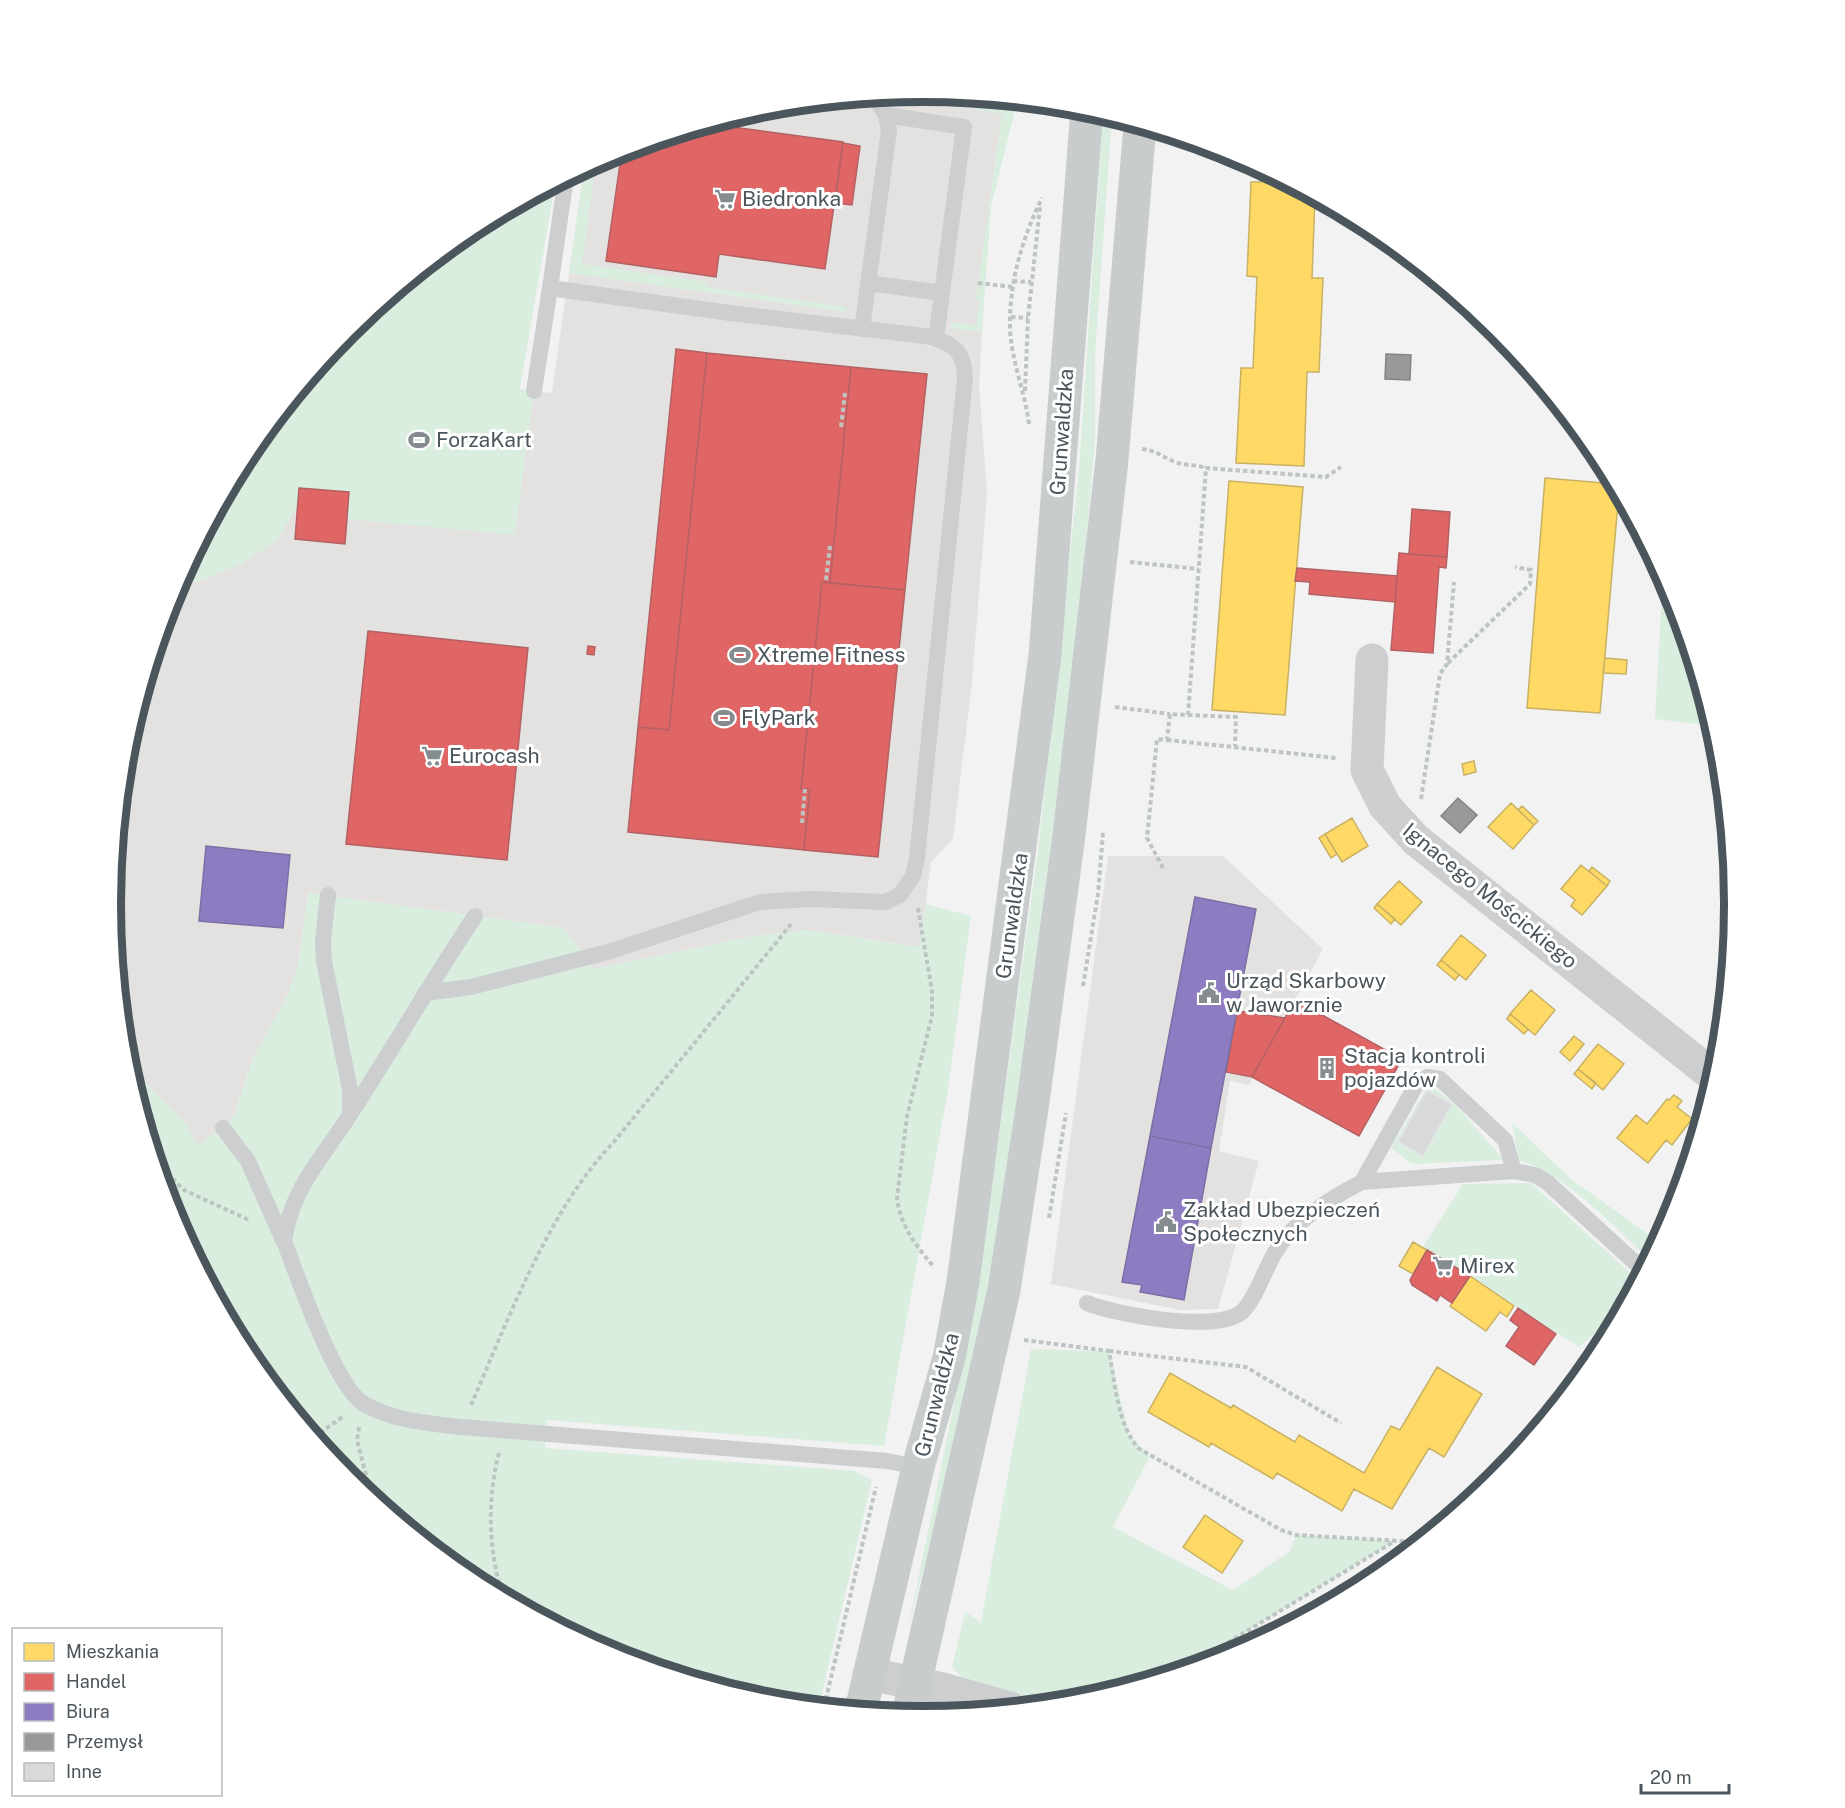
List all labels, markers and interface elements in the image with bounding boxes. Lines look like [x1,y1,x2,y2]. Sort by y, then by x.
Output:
place label: Biedronka [742,186,841,211]
supermarket icon: Biedronka [713,187,737,211]
street label: Grunwaldzka [1045,368,1078,496]
place label: ForzaKart [436,427,532,452]
sports icon: ForzaKart [407,428,431,452]
place label: Xtreme Fitness [757,642,905,667]
sports icon: Xtreme Fitness [728,643,752,667]
place label: FlyPark [741,705,816,730]
sports icon: FlyPark [712,706,736,730]
place label: Eurocash [449,743,540,768]
supermarket icon: Eurocash [420,744,444,768]
street label: Ignacego Mościckiego [1398,818,1583,974]
street label: Grunwaldzka [990,851,1033,981]
place label: Urząd Skarbowy w Jaworznie [1226,968,1386,1017]
public building icon: Urząd Skarbowy w Jaworznie [1197,981,1221,1005]
place label: Stacja kontroli pojazdów [1344,1043,1485,1092]
building icon: Stacja kontroli pojazdów [1315,1056,1339,1080]
place label: Zakład Ubezpieczeń Społecznych [1183,1197,1380,1246]
public building icon: Zakład Ubezpieczeń Społecznych [1154,1210,1178,1234]
place label: Mirex [1460,1253,1515,1278]
supermarket icon: Mirex [1431,1254,1455,1278]
street label: Grunwaldzka [909,1330,964,1460]
legend [12,1628,222,1796]
text: Mieszkania [66,1641,159,1662]
text: Handel [66,1671,126,1692]
text: Biura [66,1701,110,1722]
text: Przemysł [66,1731,144,1752]
scale bar [1641,1757,1730,1795]
text: Inne [66,1761,102,1782]
text: 20 m [1650,1767,1692,1788]

